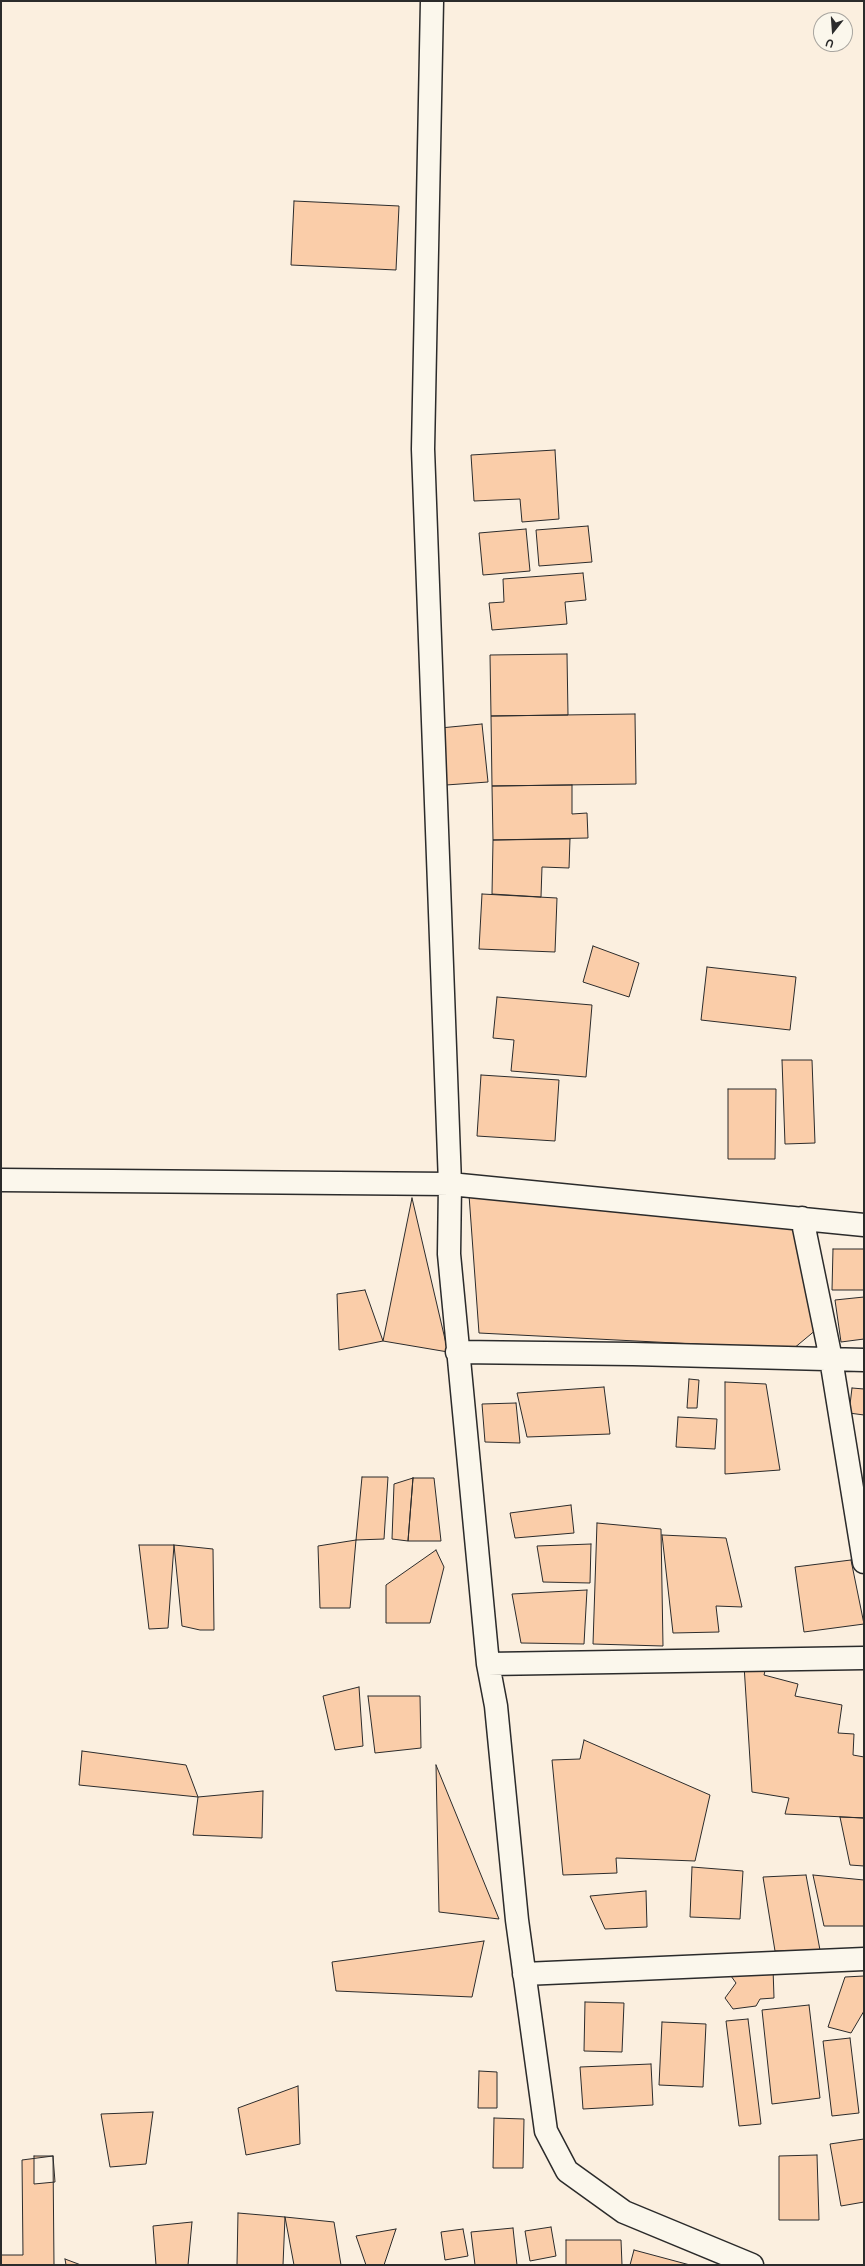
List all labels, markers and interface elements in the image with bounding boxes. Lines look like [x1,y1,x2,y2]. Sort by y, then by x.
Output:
north arrow [813,12,853,52]
text: U [824,36,835,50]

